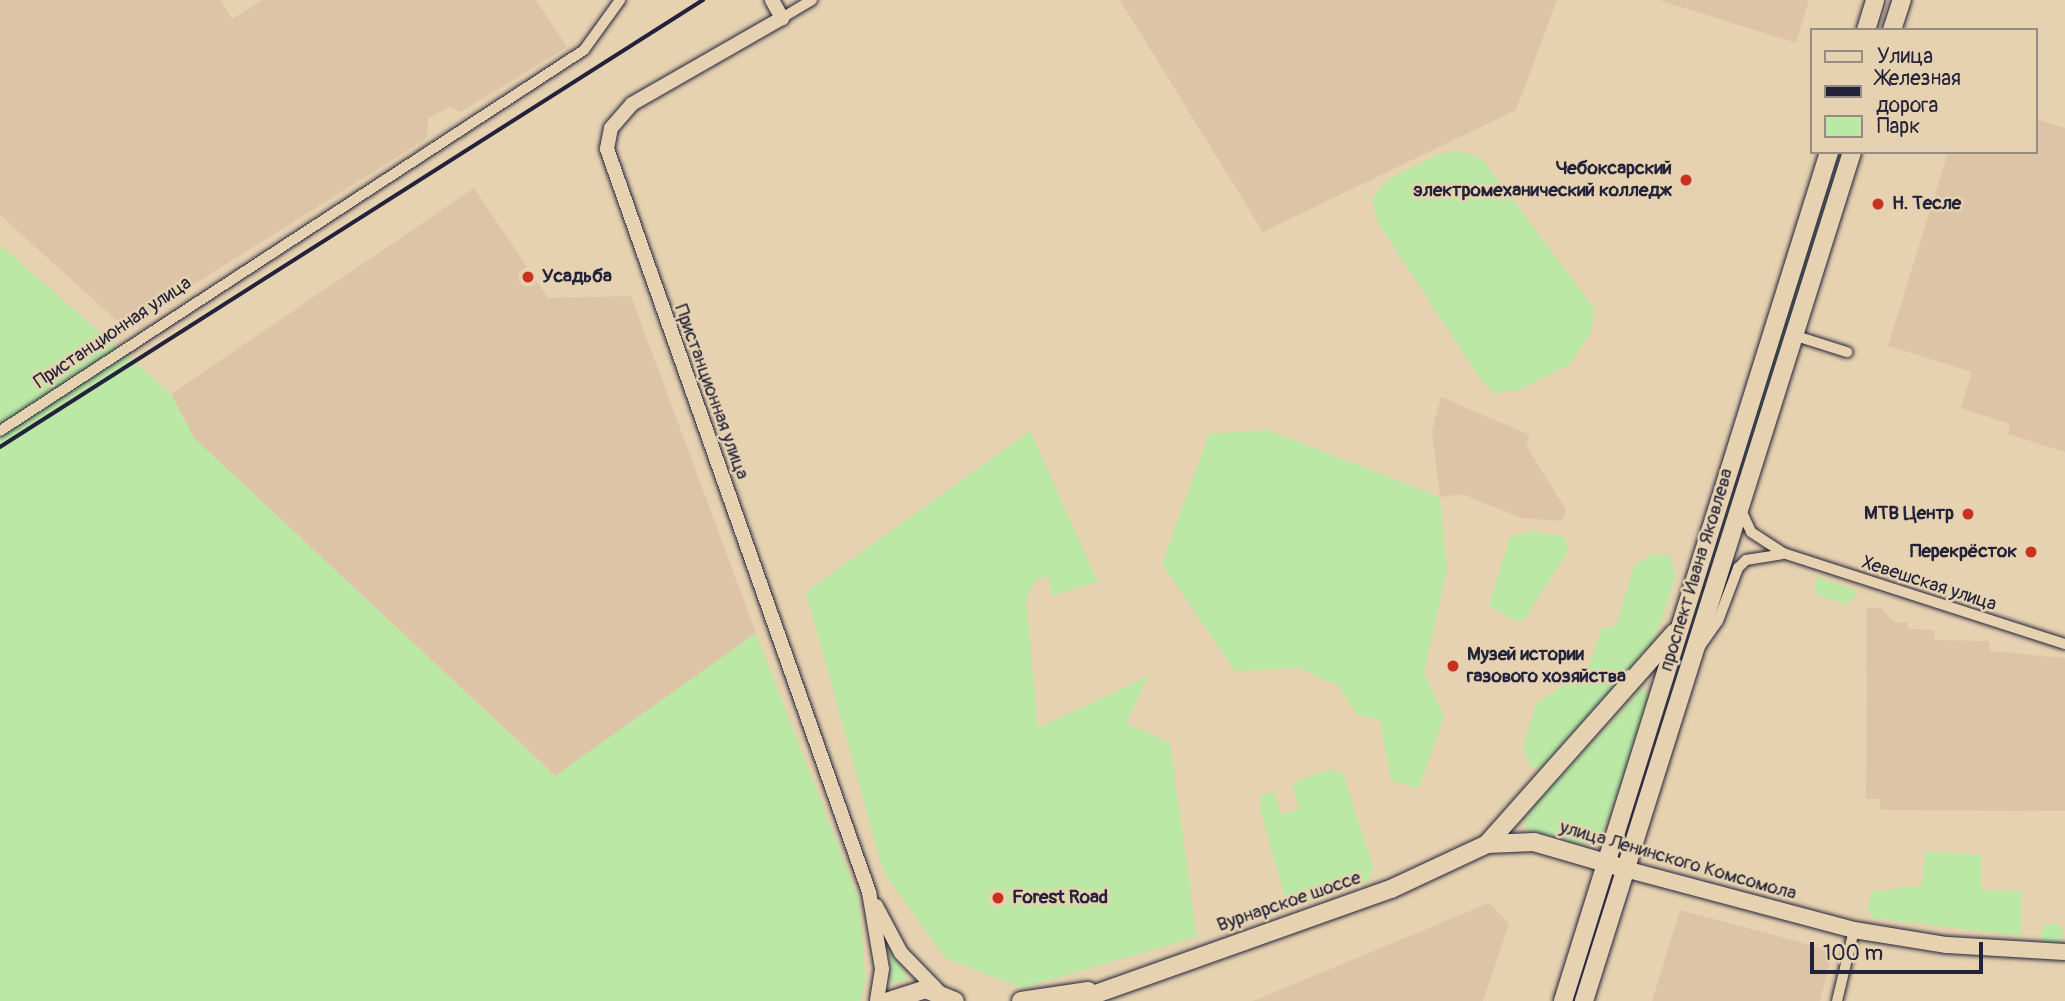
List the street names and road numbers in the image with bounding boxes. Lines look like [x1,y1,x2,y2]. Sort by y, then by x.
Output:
street label: Пристанционная улица [30,272,196,394]
street label: Пристанционная улица [669,301,753,483]
street label: проспект Ивана Яковлева [1655,466,1739,674]
street label: Хевешская улица [1859,551,1999,617]
street label: улица Ленинского Комсомола [1557,816,1799,906]
street label: Вурнарское шоссе [1214,867,1364,937]

